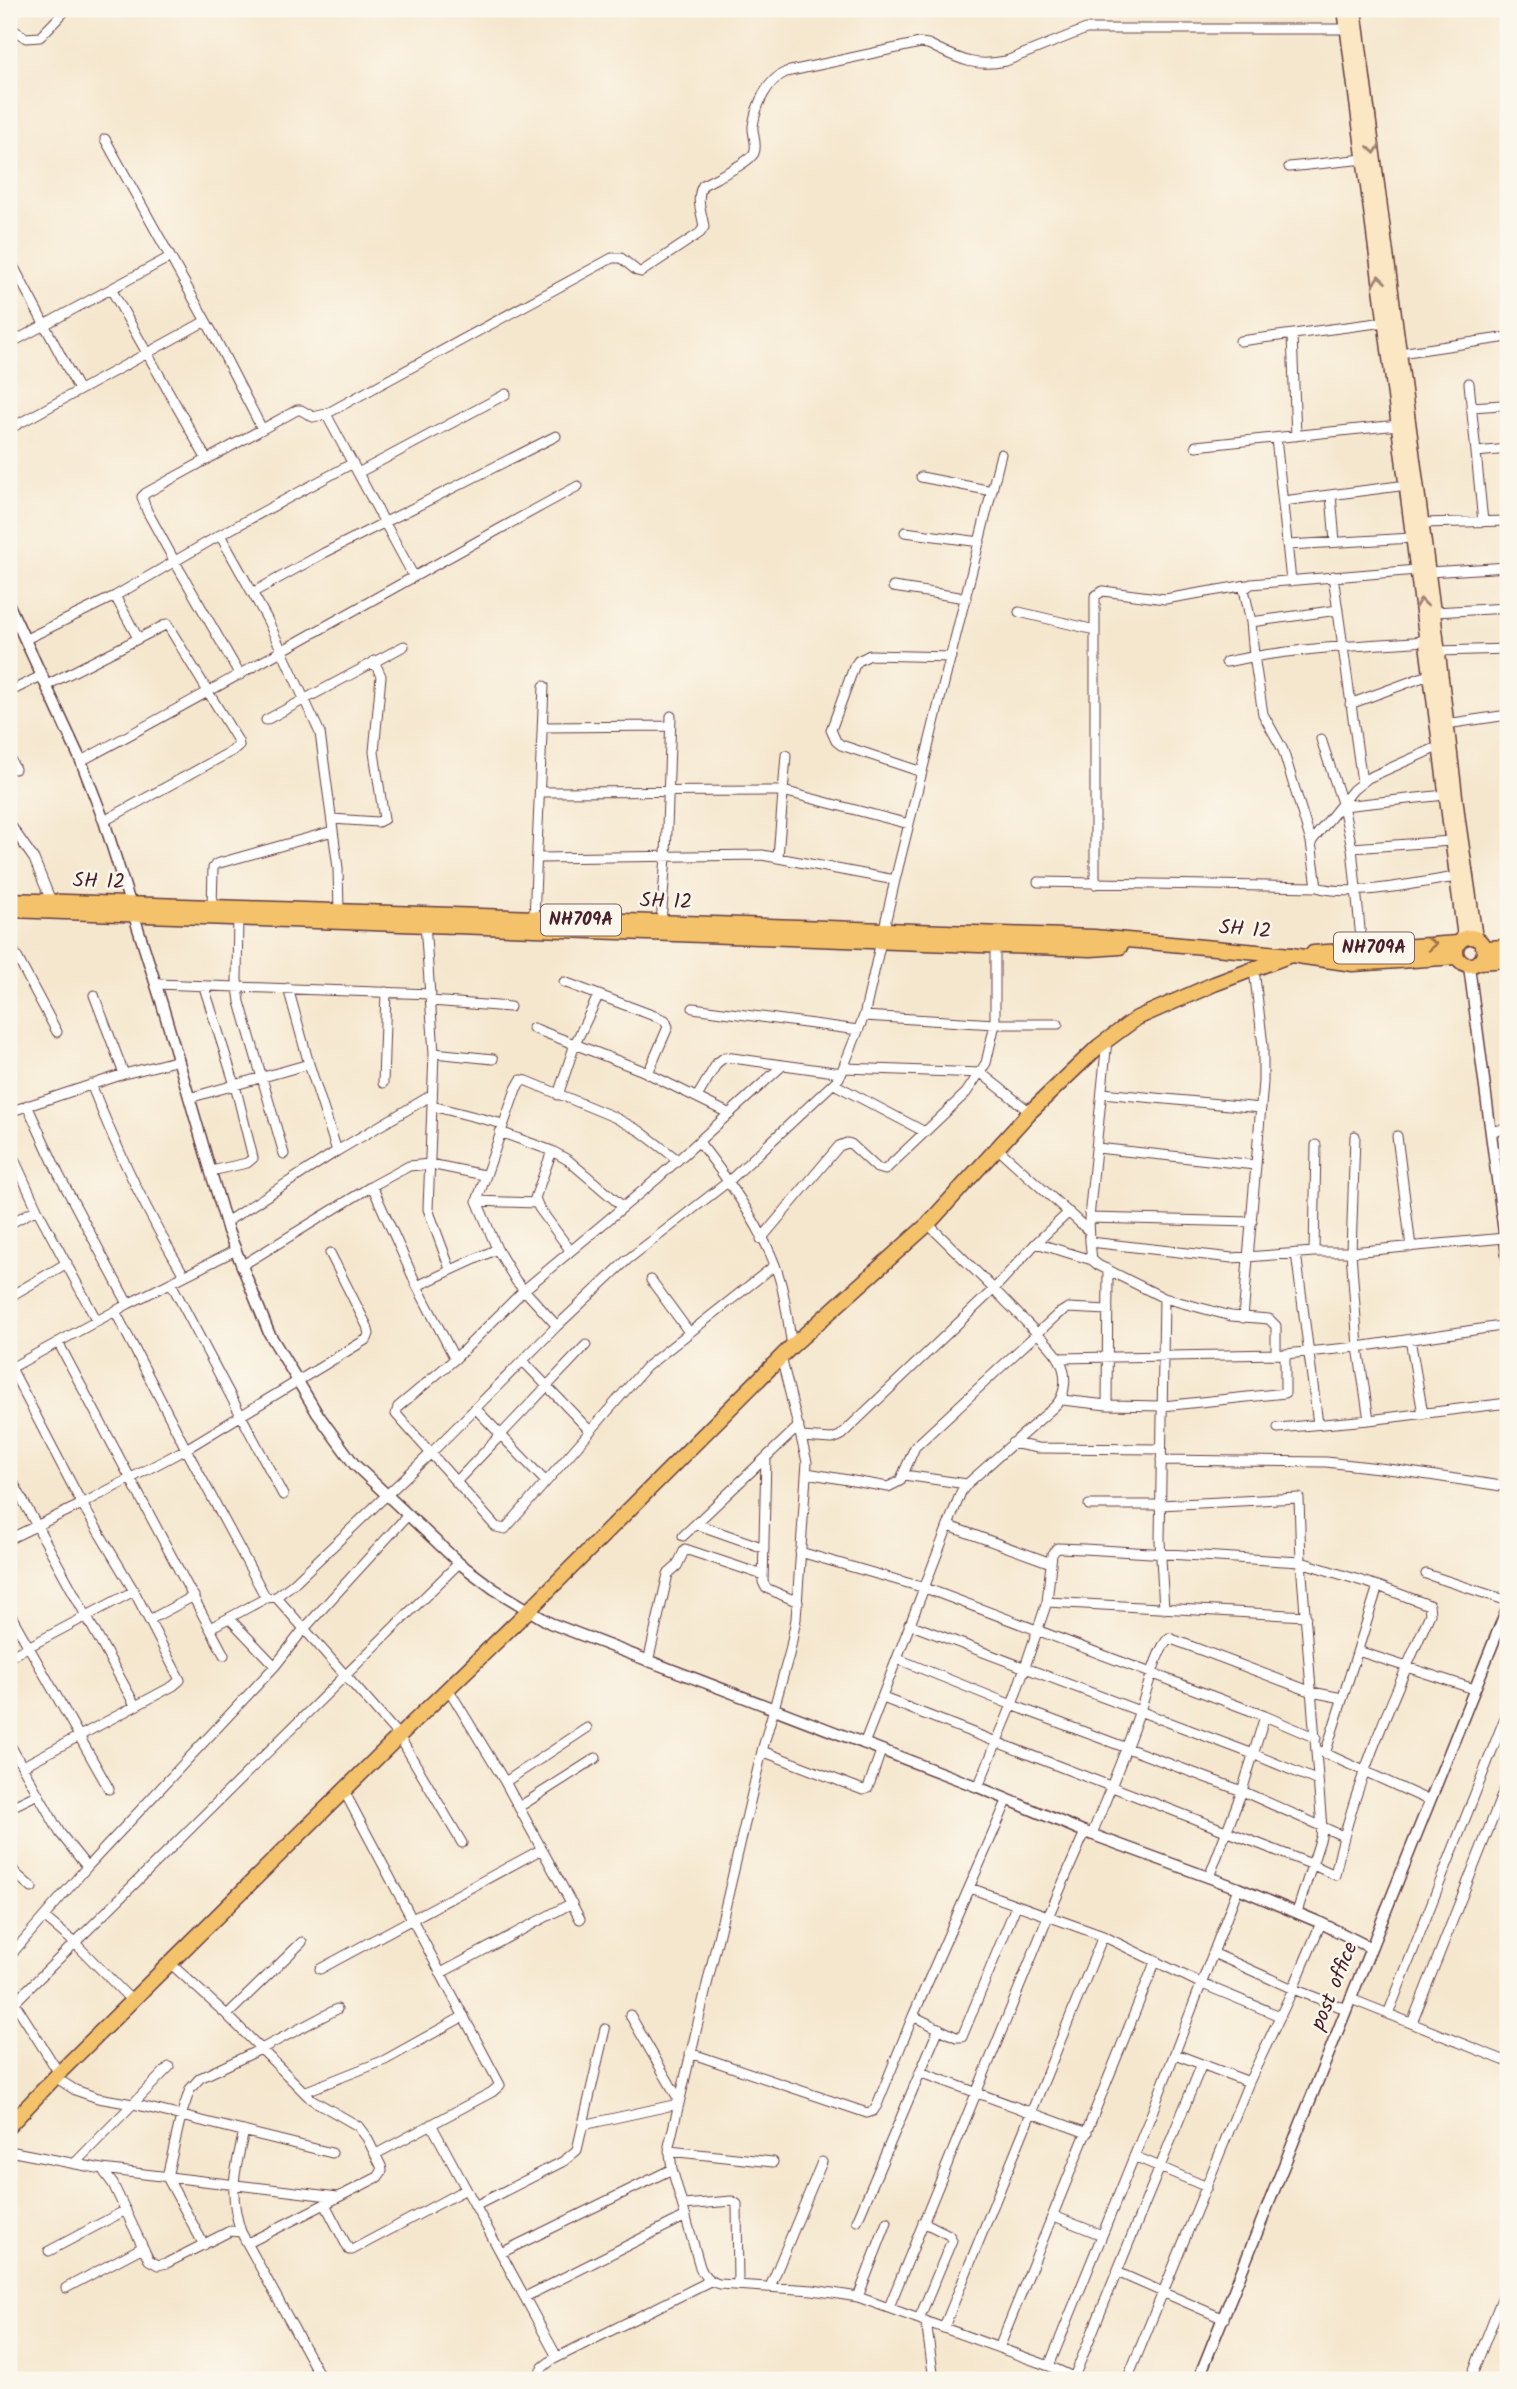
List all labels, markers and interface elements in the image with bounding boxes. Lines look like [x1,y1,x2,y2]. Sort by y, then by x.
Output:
one-way arrow [1366,143,1381,155]
one-way arrow [1372,274,1387,286]
one-way arrow [1413,597,1428,609]
street label: SH 12 [72,865,126,899]
street label: SH 12 [639,885,693,919]
road number: NH709A [541,904,621,936]
street label: SH 12 [1217,911,1273,949]
road number: NH709A [1334,932,1414,964]
one-way arrow [1427,937,1438,952]
street label: post office [1302,1937,1368,2036]

